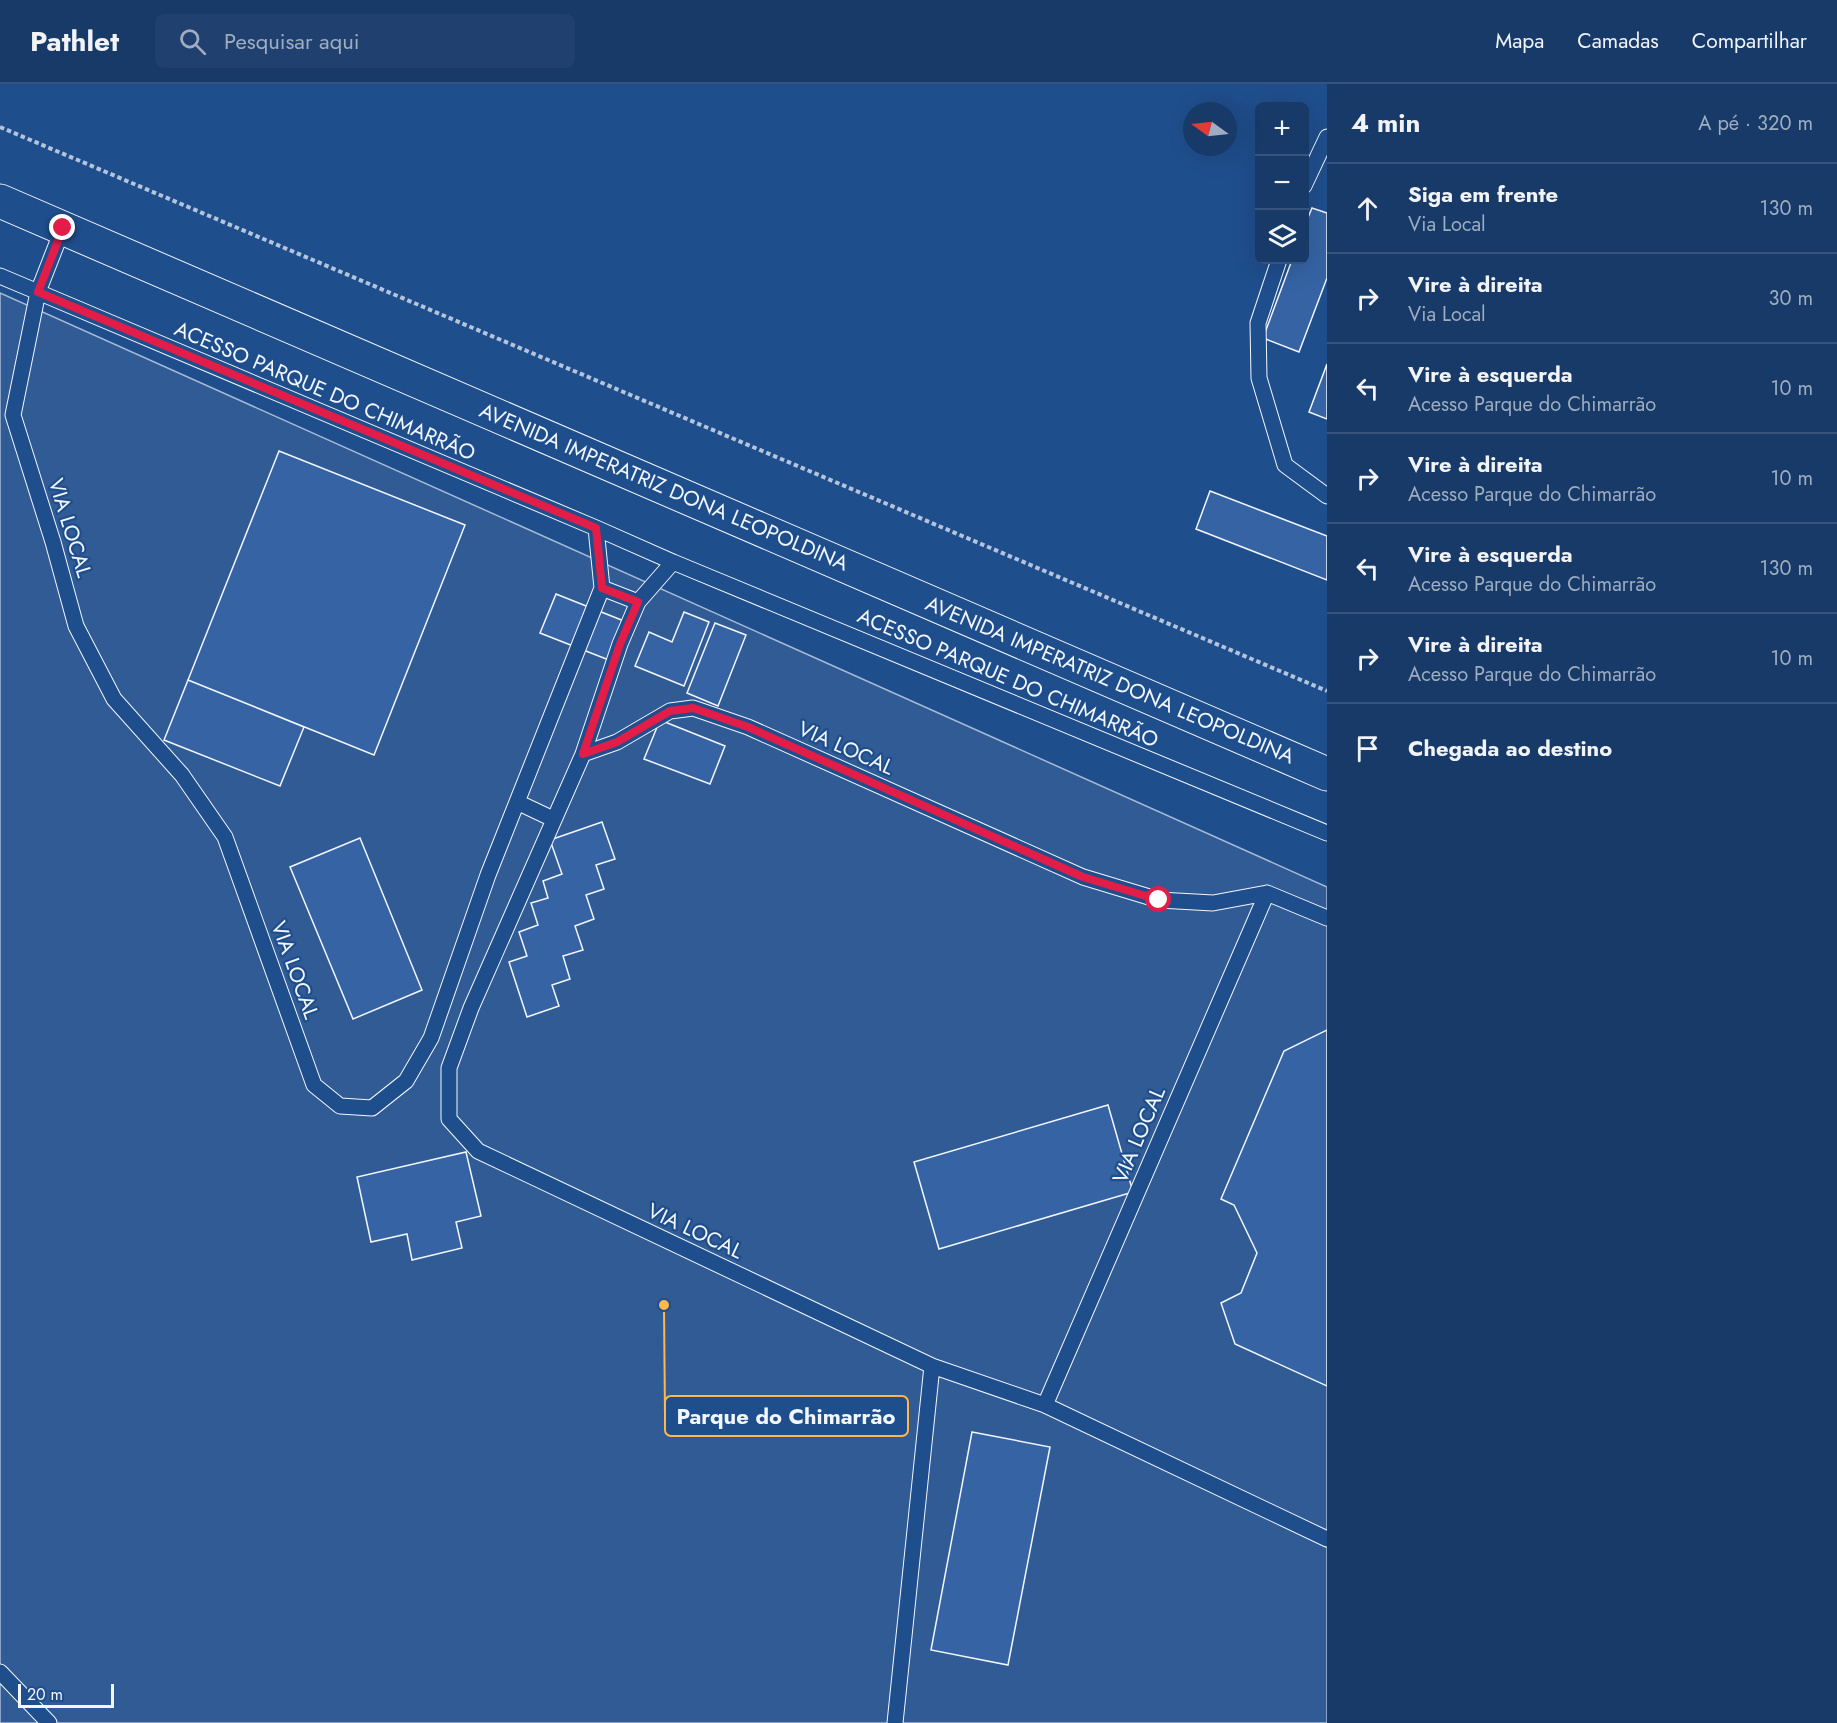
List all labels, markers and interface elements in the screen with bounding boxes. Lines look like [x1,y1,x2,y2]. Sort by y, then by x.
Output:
search box [155,14,575,68]
text: Pathlet [30,21,119,62]
icon: search [176,25,209,58]
text: Pesquisar aqui [224,25,359,57]
text: Mapa [1495,26,1544,56]
text: Camadas [1577,26,1659,56]
text: Compartilhar [1692,26,1807,56]
north arrow [1183,102,1237,156]
map controls [1255,102,1309,264]
button: + [1255,102,1309,156]
text: 4 min [1351,104,1420,142]
text: A pé · 320 m [1698,109,1813,138]
button: − [1255,156,1309,210]
text: Siga em frente [1408,178,1558,210]
icon: ahead [1351,192,1384,225]
text: 130 m [1759,194,1813,223]
button: layers [1255,210,1309,264]
text: Via Local [1408,210,1486,239]
route end [49,214,75,240]
text: Vire à direita [1408,268,1543,300]
icon: right [1351,282,1384,315]
text: 30 m [1768,284,1813,313]
text: Via Local [1408,300,1486,329]
street label: ACESSO PARQUE DO CHIMARRÃO [170,314,480,468]
text: Vire à esquerda [1408,358,1573,390]
icon: left [1351,372,1384,405]
text: 10 m [1770,374,1813,403]
text: Acesso Parque do Chimarrão [1408,390,1656,419]
street label: AVENIDA IMPERATRIZ DONA LEOPOLDINA [475,395,853,579]
text: Vire à direita [1408,448,1543,480]
icon: right [1351,462,1384,495]
text: 10 m [1770,464,1813,493]
street label: VIA LOCAL [41,475,99,582]
text: Acesso Parque do Chimarrão [1408,480,1656,509]
text: Vire à esquerda [1408,538,1573,570]
icon: left [1351,552,1384,585]
text: 130 m [1759,554,1813,583]
text: Acesso Parque do Chimarrão [1408,570,1656,599]
street label: AVENIDA IMPERATRIZ DONA LEOPOLDINA [921,588,1299,772]
street label: ACESSO PARQUE DO CHIMARRÃO [853,601,1163,755]
text: Vire à direita [1408,628,1543,660]
icon: right [1351,642,1384,675]
text: 10 m [1770,644,1813,673]
text: Acesso Parque do Chimarrão [1408,660,1656,689]
street label: VIA LOCAL [793,714,899,783]
icon: arrive [1351,732,1384,765]
text: Chegada ao destino [1408,732,1612,764]
route start [1145,886,1171,912]
street label: VIA LOCAL [263,917,327,1024]
street label: VIA LOCAL [1105,1082,1173,1188]
street label: VIA LOCAL [642,1196,748,1266]
callout: Parque do Chimarrão [665,1396,908,1436]
text: Parque do Chimarrão [676,1400,896,1432]
scale bar [18,1681,114,1708]
text: 20 m [27,1683,63,1706]

